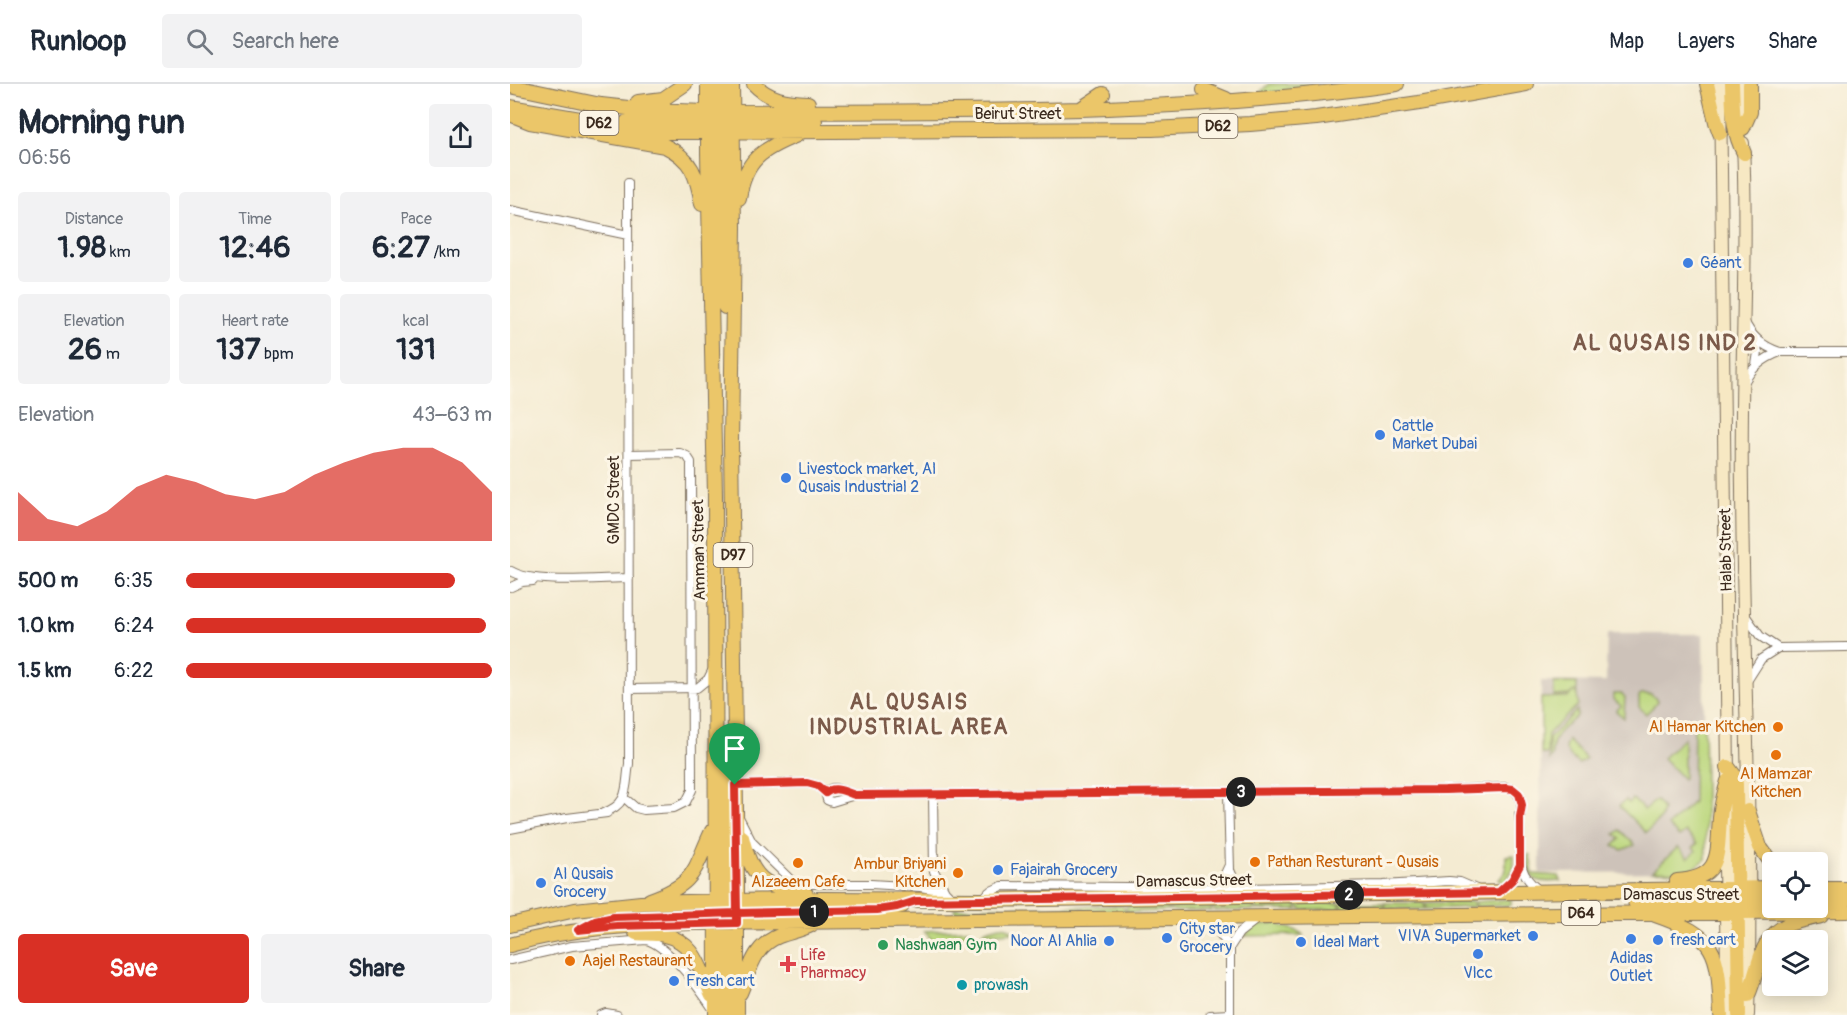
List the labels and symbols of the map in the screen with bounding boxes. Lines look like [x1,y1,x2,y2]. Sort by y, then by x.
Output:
street label: Beirut Street [975,104,1062,124]
road number: D62 [580,111,619,135]
road number: D62 [1198,114,1238,138]
place label: Géant [1700,253,1742,273]
marker: Géant [1681,256,1695,270]
district label: AL QUSAIS IND 2 [1573,329,1757,357]
place label: Cattle Market Dubai [1392,416,1477,454]
marker: Cattle Market Dubai [1373,428,1387,442]
street label: GMDC Street [604,455,624,544]
place label: Livestock market, Al Qusais Industrial 2 [798,459,936,497]
marker: Livestock market, Al Qusais Industrial 2 [779,471,793,485]
street label: Amman Street [688,499,710,601]
street label: Halab Street [1715,508,1737,592]
road number: D97 [714,543,752,567]
district label: AL QUSAIS INDUSTRIAL AREA [809,688,1009,741]
place label: Al Hamar Kitchen [1649,717,1766,737]
marker: Al Hamar Kitchen [1771,720,1785,734]
pin [709,723,760,785]
marker: Al Mamzar Kitchen [1769,748,1783,762]
place label: Al Mamzar Kitchen [1740,764,1812,802]
pin: 3 [1226,777,1256,807]
place label: Pathan Resturant - Qusais [1267,852,1439,872]
place label: Ambur Briyani Kitchen [853,854,946,892]
marker: Pathan Resturant - Qusais [1248,855,1262,869]
marker: Alzaeem Cafe [791,856,805,870]
place label: Fajairah Grocery [1010,860,1118,880]
marker: Fajairah Grocery [991,863,1005,877]
place label: Al Qusais Grocery [553,864,613,902]
marker: Ambur Briyani Kitchen [951,866,965,880]
street label: Damascus Street [1136,870,1253,892]
place label: Alzaeem Cafe [751,872,845,892]
marker: Al Qusais Grocery [534,876,548,890]
pin: 2 [1334,880,1364,910]
street label: Damascus Street [1623,885,1740,905]
pin: 1 [799,897,829,927]
road number: D64 [1562,901,1600,925]
place label: City star Grocery [1179,919,1236,957]
place label: VIVA Supermarket [1398,926,1522,946]
marker: VIVA Supermarket [1526,929,1540,943]
place label: fresh cart [1670,930,1736,950]
place label: Noor Al Ahlia [1010,931,1097,951]
marker: City star Grocery [1160,931,1174,945]
place label: Ideal Mart [1313,932,1380,952]
marker: Adidas Outlet [1624,932,1638,946]
marker: fresh cart [1651,933,1665,947]
marker: Noor Al Ahlia [1102,934,1116,948]
place label: Nashwaan Gym [895,935,997,955]
marker: Ideal Mart [1294,935,1308,949]
marker: Nashwaan Gym [876,938,890,952]
place label: Life Pharmacy [800,945,866,983]
marker: Vlcc [1471,947,1485,961]
place label: Adidas Outlet [1609,948,1653,986]
place label: Aajel Restaurant [582,951,693,971]
marker: Aajel Restaurant [563,954,577,968]
marker: Life Pharmacy [781,957,795,971]
place label: Vlcc [1463,963,1493,983]
place label: Fresh cart [686,971,755,991]
marker: Fresh cart [667,974,681,988]
place label: prowash [974,975,1028,995]
marker: prowash [955,978,969,992]

